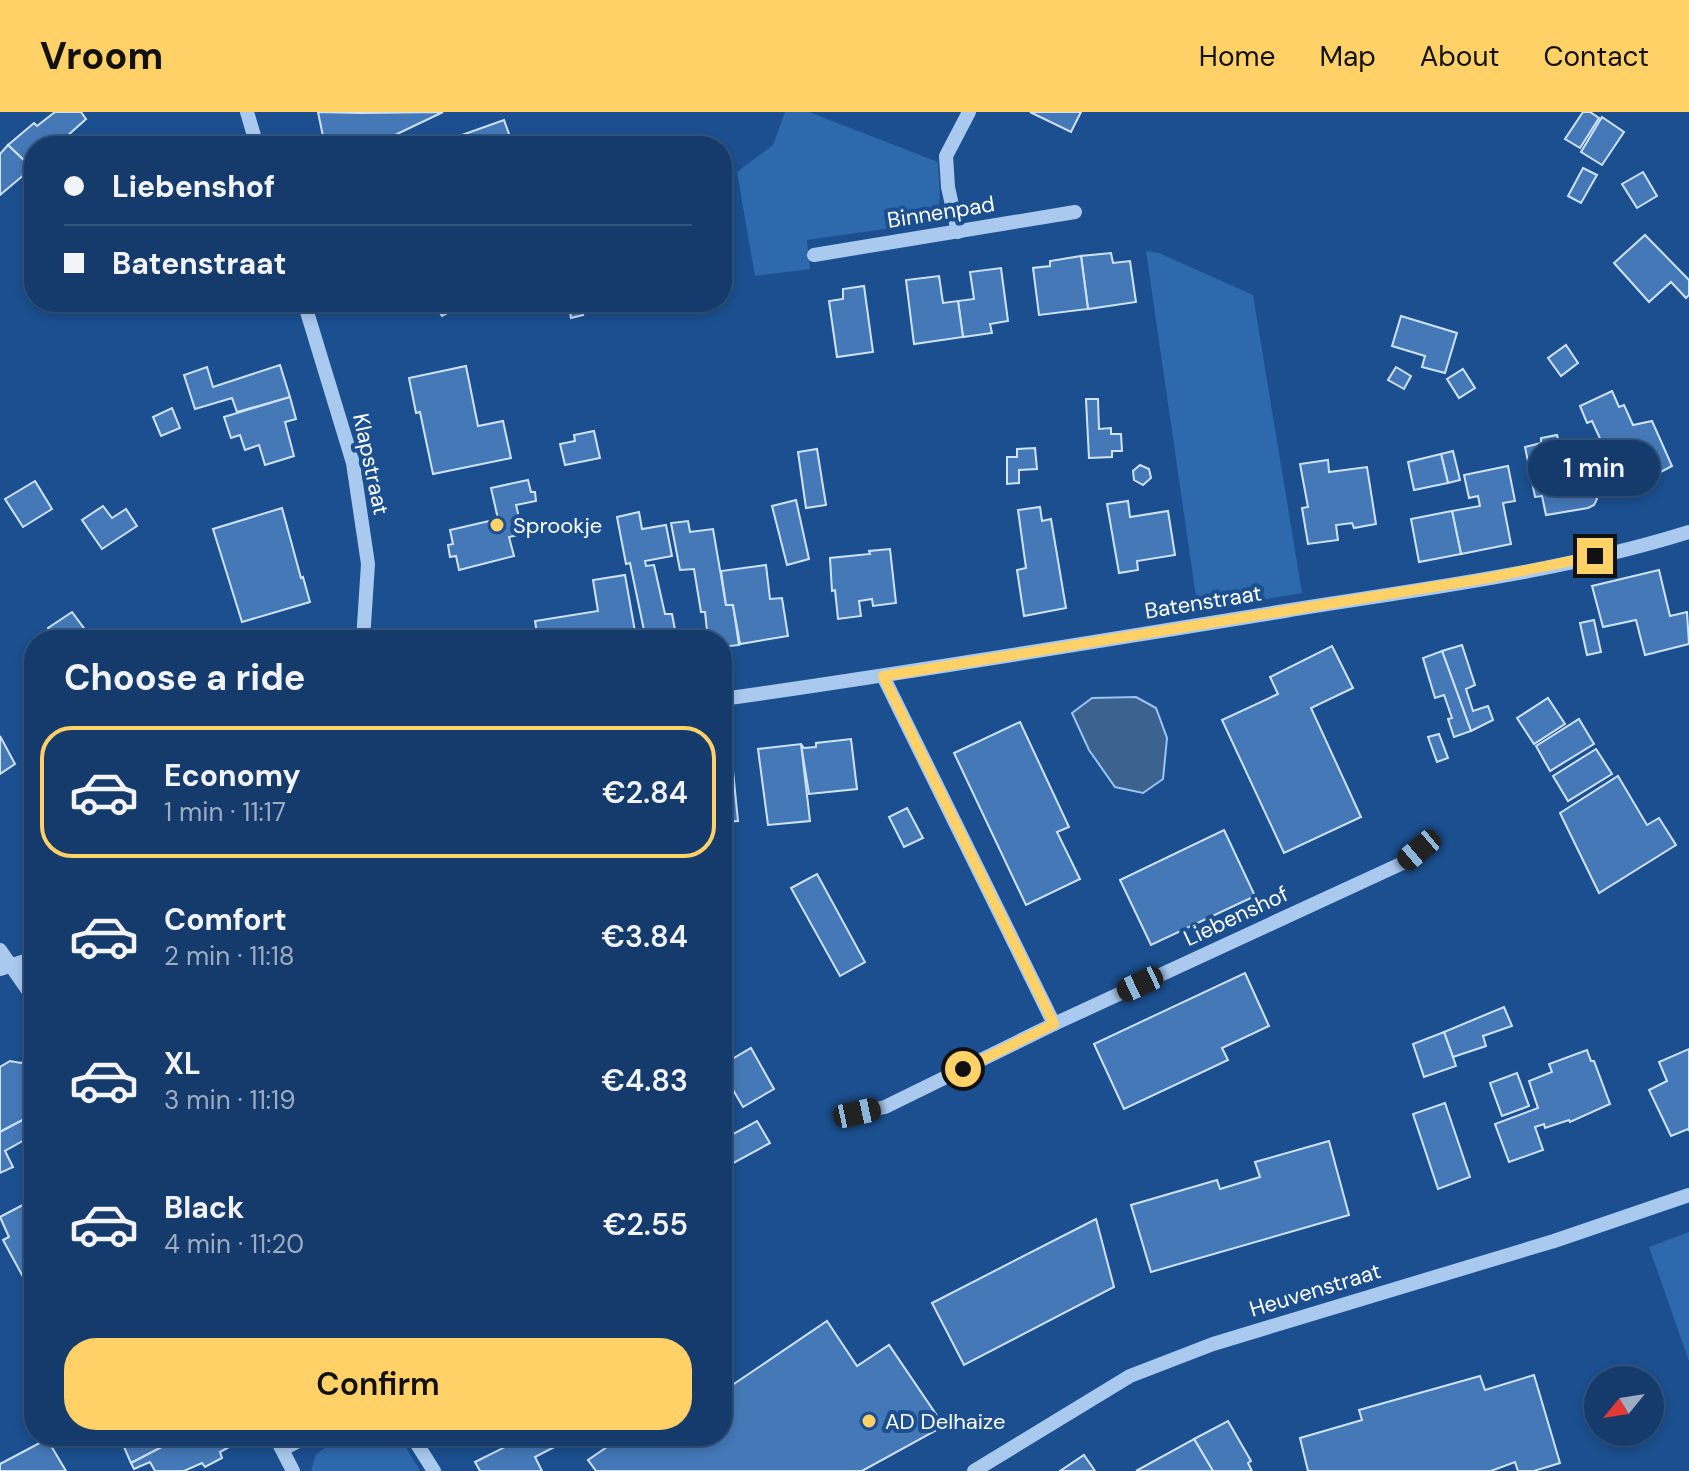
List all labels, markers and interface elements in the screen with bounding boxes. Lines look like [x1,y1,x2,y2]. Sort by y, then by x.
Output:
text: Vroom [40,31,163,81]
text: Home [1199,38,1275,75]
text: Map [1319,38,1376,75]
text: About [1420,38,1499,75]
text: Contact [1543,38,1649,75]
text: Liebenshof [112,167,275,206]
street label: Binnenpad [885,189,997,235]
text: Batenstraat [112,244,286,283]
street label: Klapstraat [346,411,396,517]
callout: 1 min [1529,440,1661,496]
text: 1 min [1563,451,1625,485]
place label: Sprookje [513,511,602,540]
marker: Sprookje [488,516,506,534]
route end [1577,538,1613,574]
street label: Batenstraat [1142,578,1264,626]
text: Choose a ride [64,654,305,701]
icon: car [68,756,140,828]
text: Economy [164,756,301,795]
text: €2.84 [602,773,688,812]
text: 1 min · 11:17 [164,795,286,829]
car [1393,825,1445,875]
street label: Liebenshof [1179,879,1293,953]
icon: car [68,900,140,972]
text: Comfort [164,900,287,939]
text: €3.84 [602,917,688,956]
text: 2 min · 11:18 [164,939,295,973]
car [1113,963,1167,1005]
icon: car [68,1044,140,1116]
text: XL [164,1044,201,1083]
route start [945,1051,981,1087]
text: €4.83 [602,1061,688,1100]
text: 3 min · 11:19 [164,1083,296,1117]
car [831,1096,883,1130]
icon: car [68,1188,140,1260]
text: Black [164,1188,244,1227]
text: €2.55 [603,1205,688,1244]
text: 4 min · 11:20 [164,1227,304,1261]
street label: Heuvenstraat [1246,1256,1384,1324]
button: Confirm [64,1338,692,1430]
north arrow [1584,1366,1664,1446]
map controls [1584,1366,1664,1446]
place label: AD Delhaize [885,1407,1006,1436]
marker: AD Delhaize [860,1412,878,1430]

